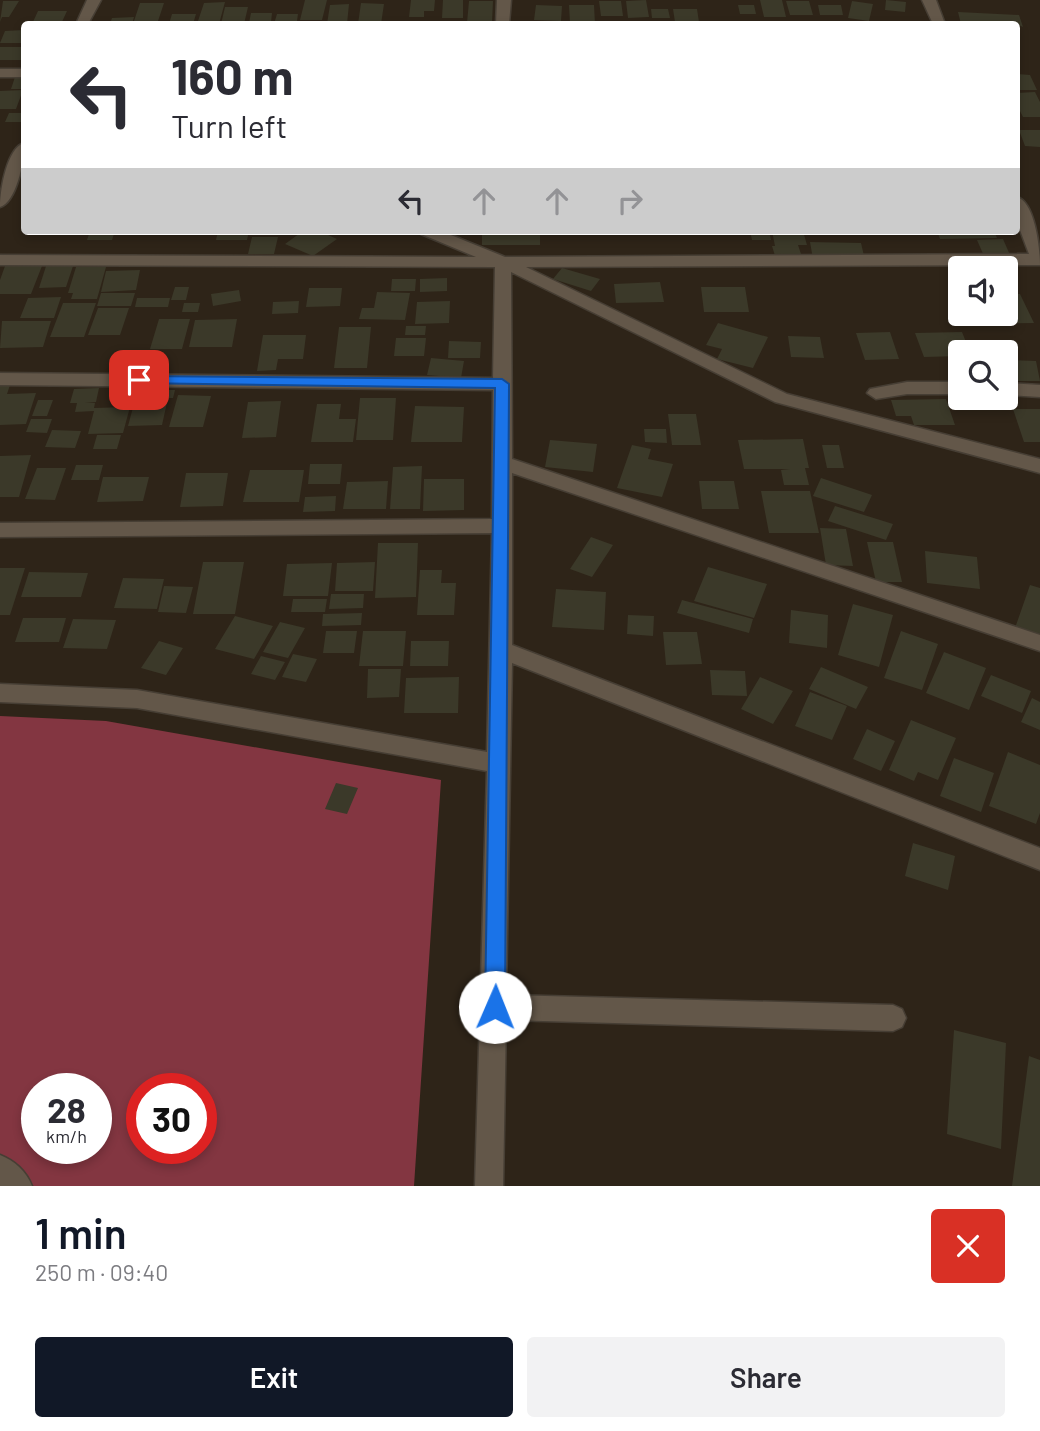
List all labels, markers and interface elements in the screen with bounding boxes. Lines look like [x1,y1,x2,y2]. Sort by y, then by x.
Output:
text: 160 m [171,46,293,105]
icon: left [56,49,147,140]
text: Turn left [171,106,288,144]
icon: left [392,182,430,220]
icon: ahead [465,182,503,220]
icon: ahead [538,182,576,220]
icon: right [611,182,649,220]
map controls [948,256,1018,410]
button: sound [948,256,1018,326]
button: search [948,340,1018,410]
pin [109,350,169,410]
icon: arrive [120,361,158,399]
position arrow [458,970,532,1044]
speed limit sign: 30 [126,1073,217,1164]
text: 28 [47,1088,86,1130]
text: km/h [46,1125,87,1147]
text: 1 min [35,1207,127,1257]
button: close [931,1209,1005,1283]
text: 250 m · 09:40 [35,1258,168,1286]
button: Exit [35,1337,513,1417]
button: Share [527,1337,1005,1417]

